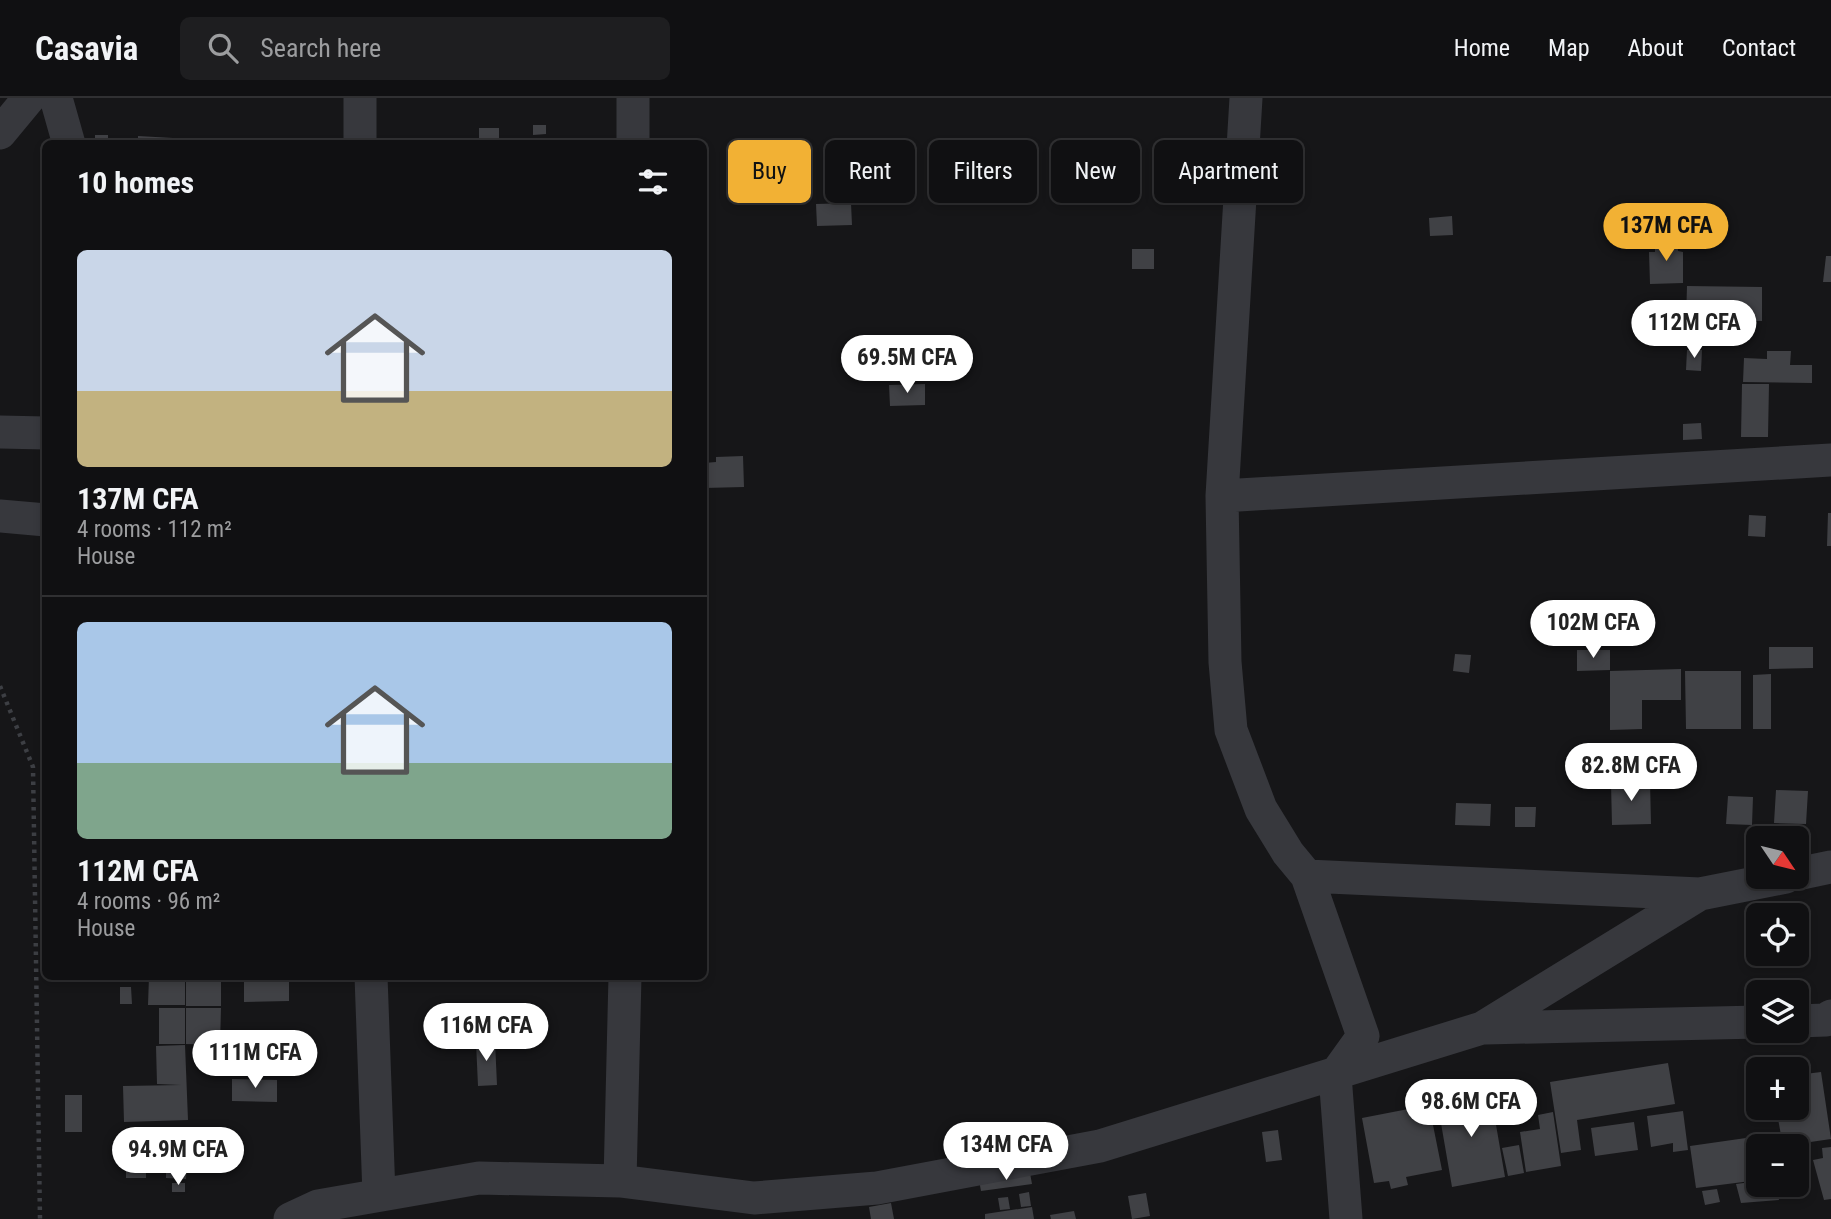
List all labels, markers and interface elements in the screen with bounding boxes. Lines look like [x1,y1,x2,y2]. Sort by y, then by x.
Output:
search box [180,17,670,80]
text: Casavia [35,29,138,68]
icon: search [204,29,242,67]
text: Search here [260,33,381,63]
text: Home [1454,34,1510,62]
text: Map [1548,34,1590,62]
text: About [1628,34,1684,62]
text: Contact [1722,34,1796,62]
chip: Buy [728,140,811,203]
chip: Rent [825,140,915,203]
chip: Filters [929,140,1037,203]
chip: New [1051,140,1140,203]
chip: Apartment [1154,140,1303,203]
icon: filters [634,163,672,201]
text: 10 homes [77,165,194,200]
pin: 137M CFA [1594,204,1738,263]
text: 137M CFA [1619,212,1713,239]
icon: home [312,295,438,421]
pin: 112M CFA [1622,300,1766,360]
text: 112M CFA [1647,309,1741,336]
pin: 69.5M CFA [827,336,987,395]
text: 69.5M CFA [857,344,957,371]
text: 137M CFA [77,481,199,516]
text: 4 rooms · 112 m² [77,516,232,543]
text: House [77,543,135,570]
pin: 102M CFA [1521,601,1665,660]
text: 102M CFA [1546,609,1640,636]
icon: home [312,667,438,793]
pin: 82.8M CFA [1551,744,1711,803]
text: 82.8M CFA [1581,752,1681,779]
north arrow [1746,826,1810,889]
map controls [1746,826,1809,1197]
text: 112M CFA [77,853,199,888]
text: 4 rooms · 96 m² [77,888,220,915]
button: locate [1746,903,1809,966]
text: House [77,915,135,942]
button: layers [1746,980,1809,1043]
pin: 116M CFA [414,1004,558,1063]
text: 116M CFA [439,1012,533,1039]
pin: 111M CFA [183,1030,327,1090]
text: 111M CFA [208,1039,302,1066]
button: + [1746,1057,1809,1120]
pin: 98.6M CFA [1391,1080,1551,1139]
text: 98.6M CFA [1421,1088,1521,1115]
pin: 134M CFA [934,1122,1078,1182]
pin: 94.9M CFA [98,1128,258,1187]
text: 134M CFA [959,1131,1053,1158]
button: − [1746,1134,1809,1197]
text: 94.9M CFA [128,1136,228,1163]

